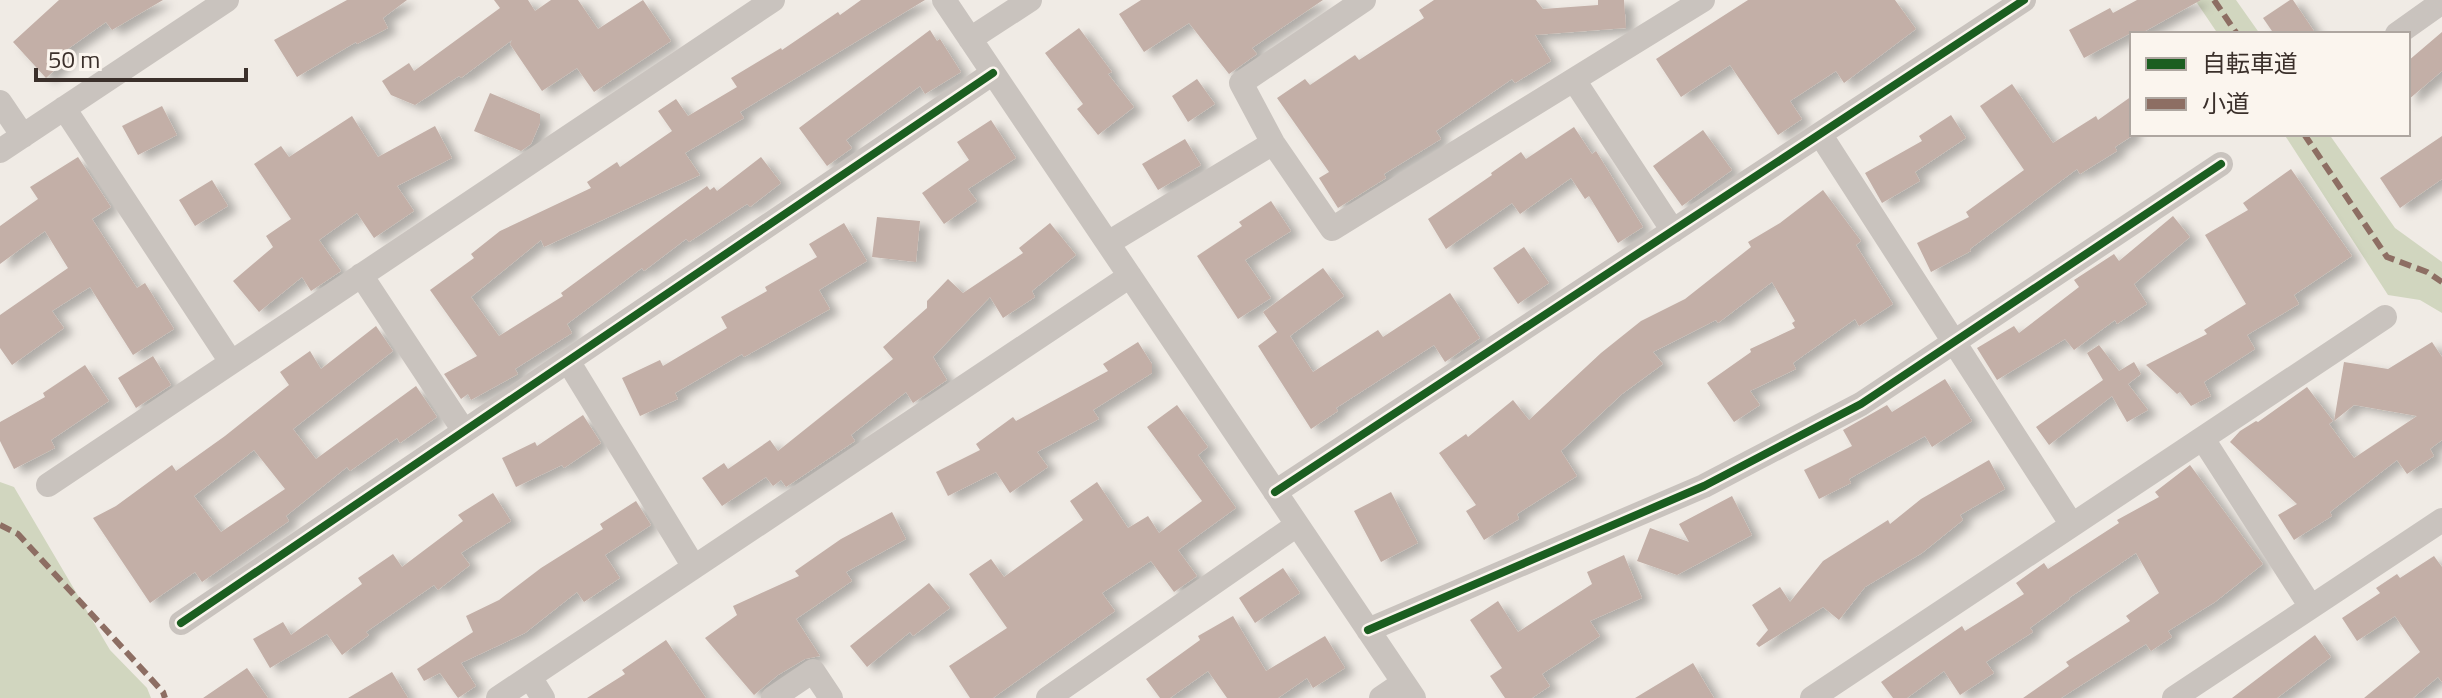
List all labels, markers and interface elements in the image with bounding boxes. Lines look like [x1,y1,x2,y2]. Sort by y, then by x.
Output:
scale bar [36,32,246,82]
legend [2130,32,2410,136]
text: 50 m [48,41,100,77]
text: 自転車道 [2202,45,2298,81]
text: 小道 [2202,85,2250,121]

